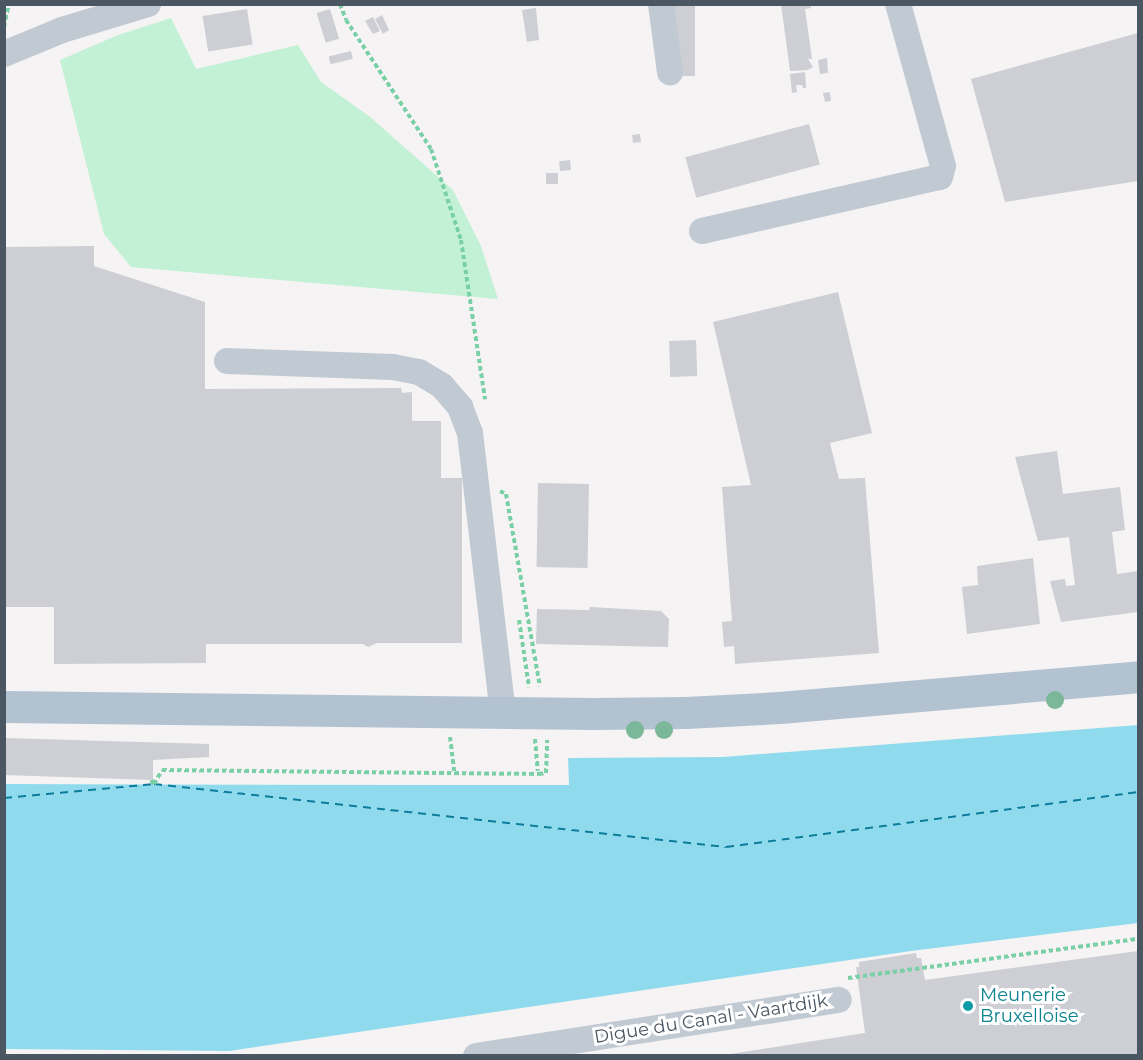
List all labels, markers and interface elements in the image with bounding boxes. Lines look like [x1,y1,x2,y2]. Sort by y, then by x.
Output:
place label: Meunerie Bruxelloise [980,985,1079,1028]
street label: Digue du Canal - Vaartdijk [593,990,829,1048]
marker: Meunerie Bruxelloise [961,999,975,1013]

